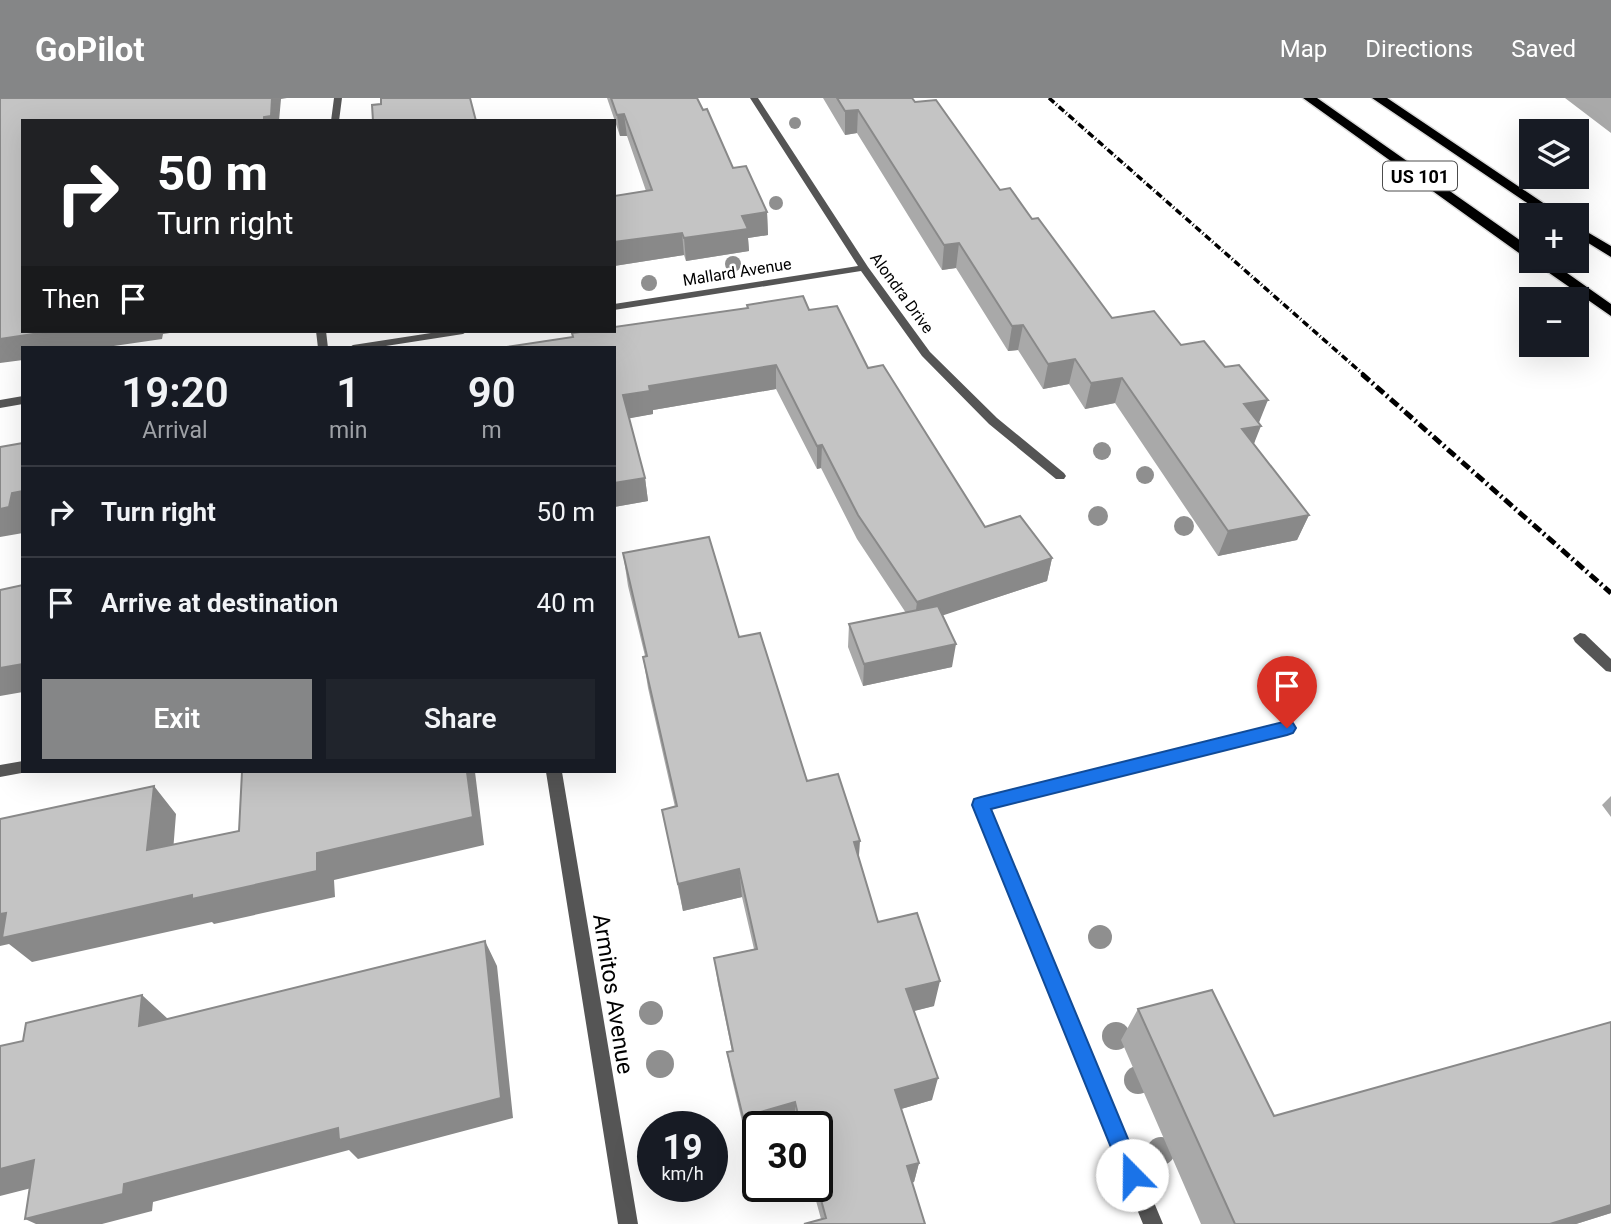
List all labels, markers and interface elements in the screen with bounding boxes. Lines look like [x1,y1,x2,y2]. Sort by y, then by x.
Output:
text: GoPilot [35,30,145,69]
text: Map [1280,35,1327,63]
text: Directions [1365,35,1473,63]
text: Saved [1511,35,1576,63]
map controls [1519,119,1589,357]
button: layers [1519,119,1589,189]
text: 50 m [157,145,268,202]
icon: right [42,147,133,238]
road number: US 101 [1383,162,1457,190]
button: + [1519,203,1589,273]
text: Turn right [157,204,293,242]
street label: Alondra Drive [866,249,938,337]
street label: Mallard Avenue [681,254,793,290]
icon: arrive [114,280,152,318]
text: Then [42,284,100,314]
button: − [1519,287,1589,357]
text: 19:20 [121,368,229,417]
text: 1 [336,368,360,417]
text: 90 [468,368,516,417]
text: Arrival [142,417,208,444]
text: min [329,417,367,444]
text: m [482,417,502,444]
icon: right [42,493,80,531]
text: Turn right [101,497,216,527]
text: 50 m [537,497,595,527]
icon: arrive [42,584,80,622]
text: Arrive at destination [101,588,338,618]
text: 40 m [537,588,595,618]
pin [1257,656,1317,728]
icon: arrive [1268,667,1306,705]
button: Exit [42,679,312,759]
button: Share [326,679,595,759]
street label: Armitos Avenue [587,912,639,1076]
speed limit sign: 30 [742,1111,833,1202]
text: 19 [662,1127,703,1168]
position arrow [1095,1138,1169,1212]
text: km/h [661,1163,704,1184]

